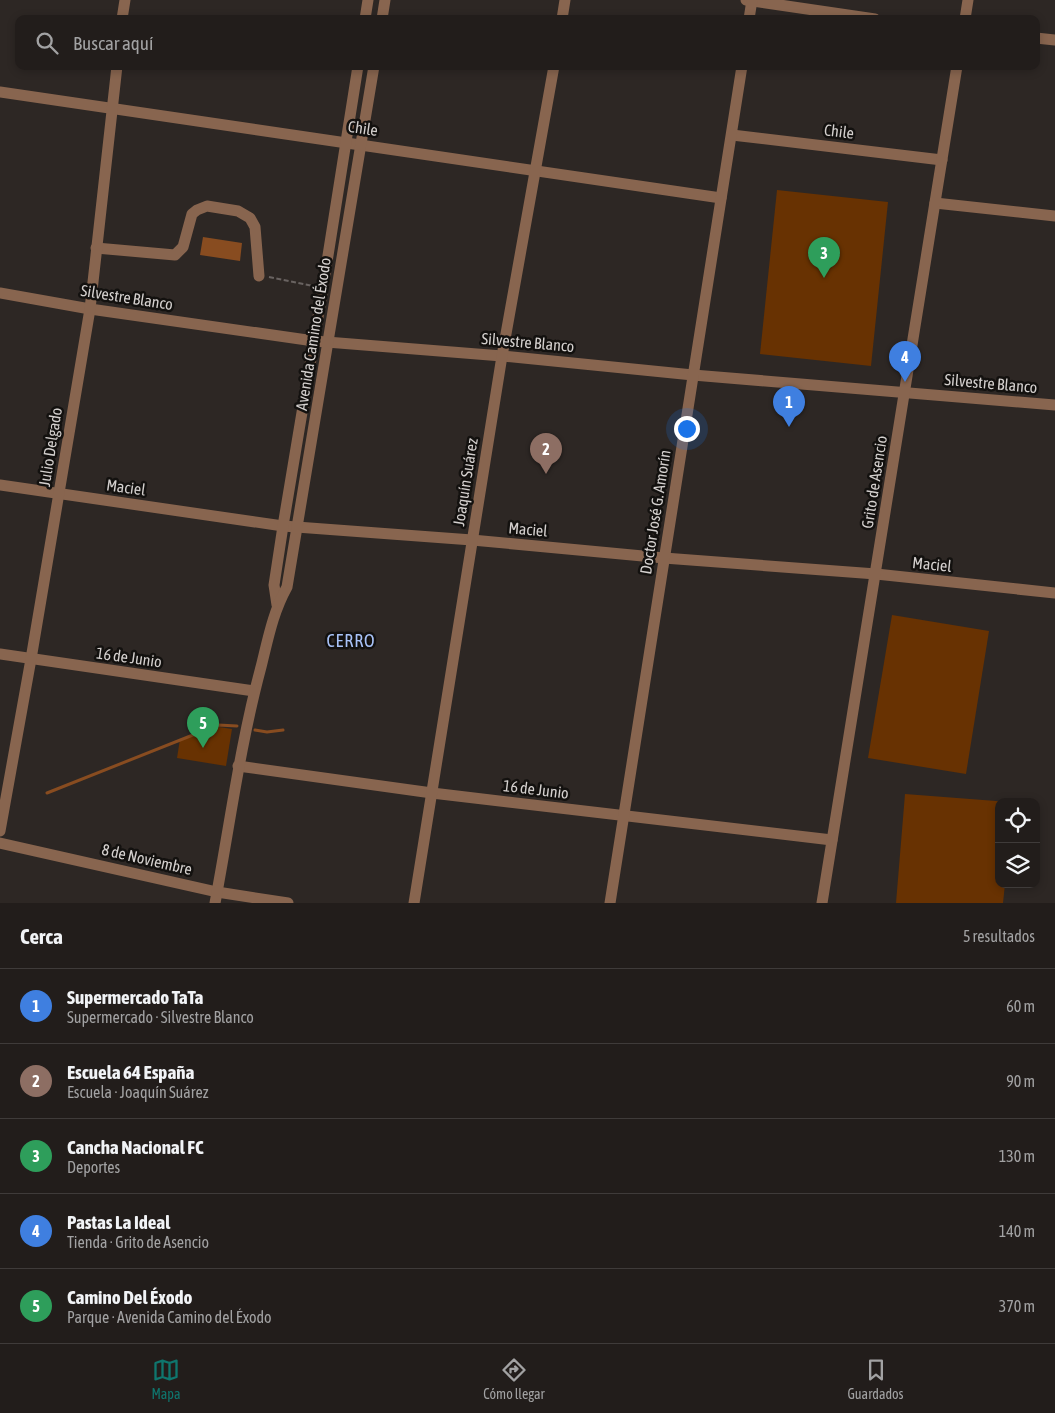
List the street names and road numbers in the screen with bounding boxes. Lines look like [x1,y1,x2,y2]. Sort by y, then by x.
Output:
street label: Chile [347,117,379,139]
street label: Chile [823,120,855,142]
street label: Avenida Camino del Éxodo [292,256,334,412]
street label: Silvestre Blanco [80,281,174,313]
street label: Silvestre Blanco [481,329,575,355]
street label: Silvestre Blanco [944,370,1038,396]
street label: Julio Delgado [35,406,66,488]
street label: Grito de Asencio [858,434,890,530]
street label: Joaquín Suárez [449,437,482,527]
street label: Doctor José G. Amorín [636,449,674,575]
street label: Maciel [105,475,147,499]
street label: Maciel [508,518,549,540]
street label: Maciel [912,553,953,575]
street label: 16 de Junio [95,643,163,671]
street label: 16 de Junio [502,776,570,802]
street label: 8 de Noviembre [100,840,194,878]

